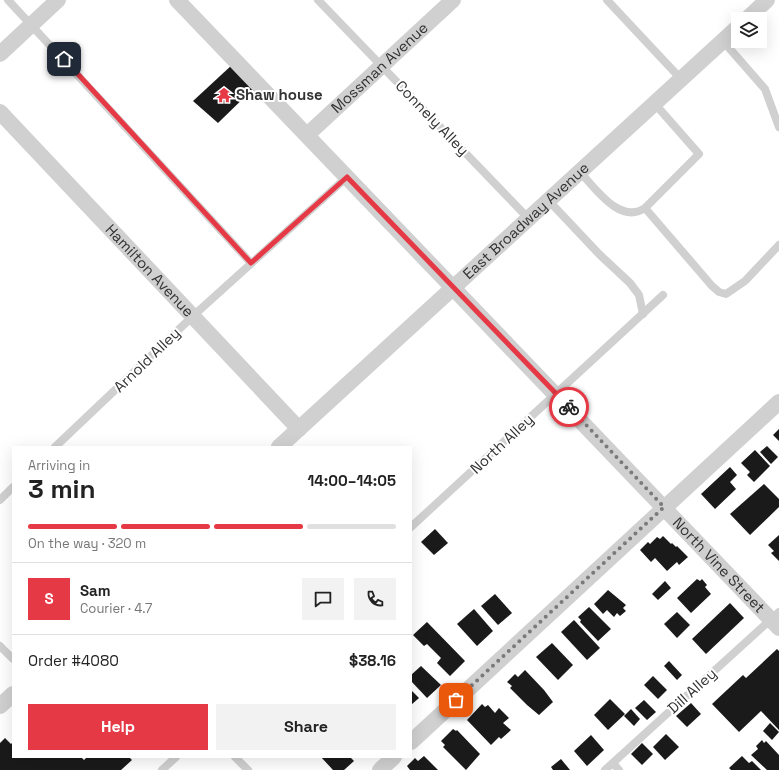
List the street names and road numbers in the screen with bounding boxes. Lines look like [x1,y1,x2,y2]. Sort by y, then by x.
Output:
street label: Mossman Avenue [327,18,432,117]
street label: Connely Alley [392,76,473,159]
street label: East Broadway Avenue [459,158,593,283]
street label: Hamilton Avenue [102,220,198,321]
street label: Arnold Alley [109,323,184,396]
street label: North Alley [466,410,537,478]
street label: North Vine Street [669,513,770,617]
street label: Dill Alley [663,664,720,718]

